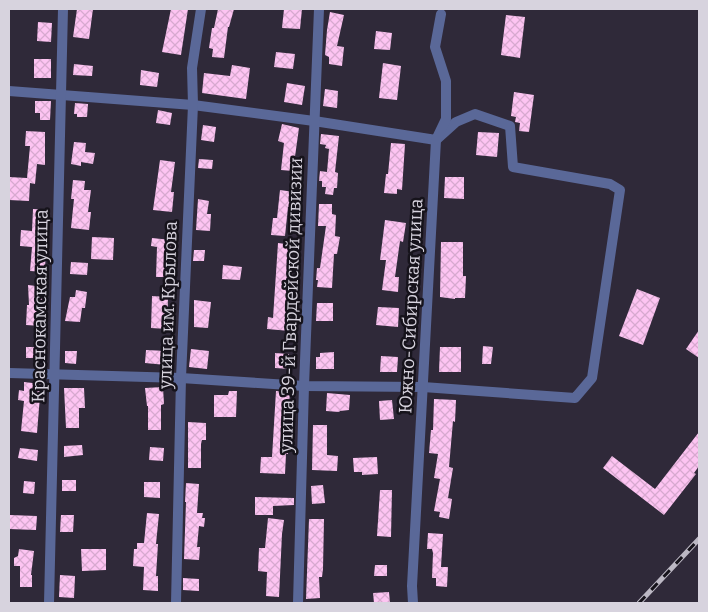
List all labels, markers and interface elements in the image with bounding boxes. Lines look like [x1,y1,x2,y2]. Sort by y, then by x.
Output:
street label: улица 39-й Гвардейской дивизии [275,157,307,454]
street label: Южно-Сибирская улица [394,198,428,414]
street label: Краснокамская улица [27,209,53,403]
street label: улица им. Крылова [154,220,182,390]

